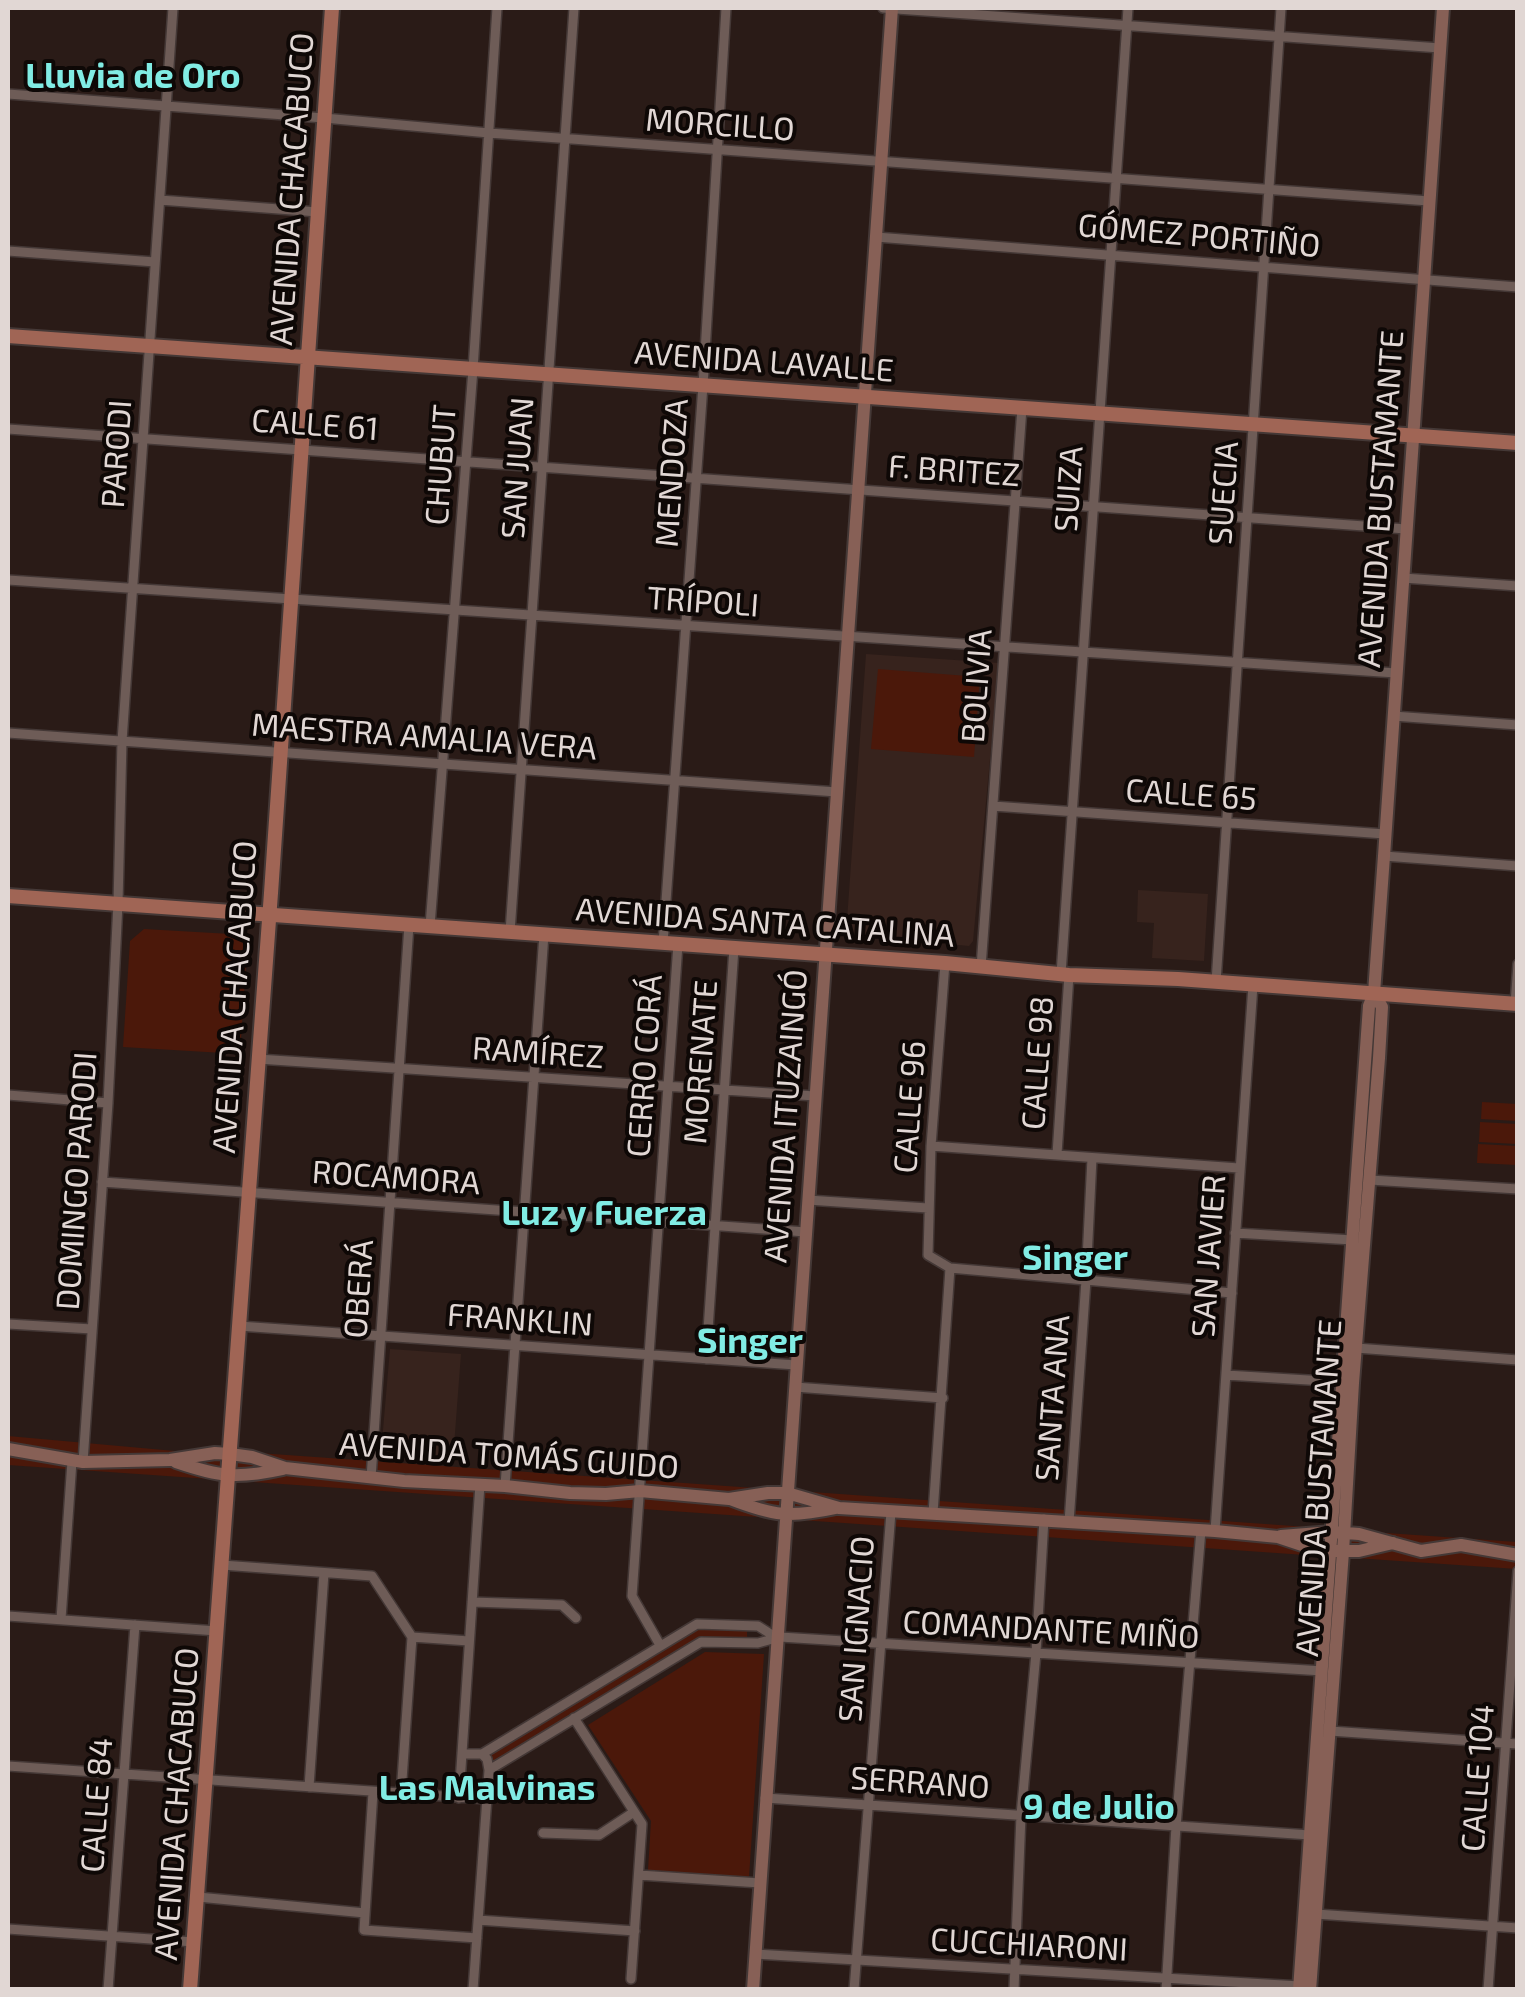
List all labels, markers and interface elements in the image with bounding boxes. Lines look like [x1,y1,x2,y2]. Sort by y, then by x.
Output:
street label: AVENIDA CHACABUCO [262,31,322,347]
district label: Lluvia de Oro [25,55,241,97]
street label: MORCILLO [644,101,796,149]
street label: GÓMEZ PORTIÑO [1076,206,1322,266]
street label: AVENIDA BUSTAMANTE [1350,329,1412,669]
street label: AVENIDA LAVALLE [633,334,895,390]
street label: SAN JUAN [494,396,542,540]
street label: MENDOZA [648,397,696,549]
street label: PARODI [94,399,140,509]
street label: CALLE 61 [250,401,380,449]
street label: CHUBUT [418,403,464,527]
street label: SUECIA [1201,440,1247,546]
street label: SUIZA [1047,445,1091,533]
street label: F. BRITEZ [887,447,1021,495]
street label: TRÍPOLI [646,579,760,625]
street label: BOLIVIA [954,628,1000,744]
street label: MAESTRA AMALIA VERA [250,706,598,768]
street label: CALLE 65 [1124,771,1258,819]
street label: AVENIDA CHACABUCO [205,839,265,1155]
street label: AVENIDA SANTA CATALINA [574,891,956,955]
street label: AVENIDA ITUZAINGÓ [757,968,815,1264]
street label: CERRO CORÁ [619,973,671,1159]
street label: MORENATE [676,979,726,1145]
street label: CALLE 98 [1014,995,1062,1131]
street label: RAMÍREZ [471,1029,605,1077]
street label: CALLE 96 [886,1039,934,1175]
street label: DOMINGO PARODI [49,1051,105,1311]
street label: ROCAMORA [311,1153,481,1203]
street label: SAN JAVIER [1184,1173,1234,1339]
district label: Luz y Fuerza [501,1192,707,1234]
district label: Singer [1022,1237,1128,1279]
street label: OBERÁ [336,1238,382,1340]
street label: FRANKLIN [446,1296,594,1344]
street label: SANTA ANA [1028,1314,1078,1482]
street label: AVENIDA BUSTAMANTE [1288,1318,1350,1658]
district label: Singer [697,1320,803,1362]
street label: AVENIDA TOMÁS GUIDO [338,1425,680,1487]
street label: SAN IGNACIO [831,1535,883,1723]
street label: COMANDANTE MIÑO [901,1603,1201,1657]
street label: AVENIDA CHACABUCO [147,1646,207,1962]
street label: CALLE 104 [1454,1703,1502,1853]
street label: CALLE 84 [73,1736,121,1874]
street label: SERRANO [849,1759,991,1807]
district label: Las Malvinas [379,1767,595,1809]
district label: 9 de Julio [1023,1786,1175,1828]
street label: CUCCHIARONI [929,1921,1129,1969]

